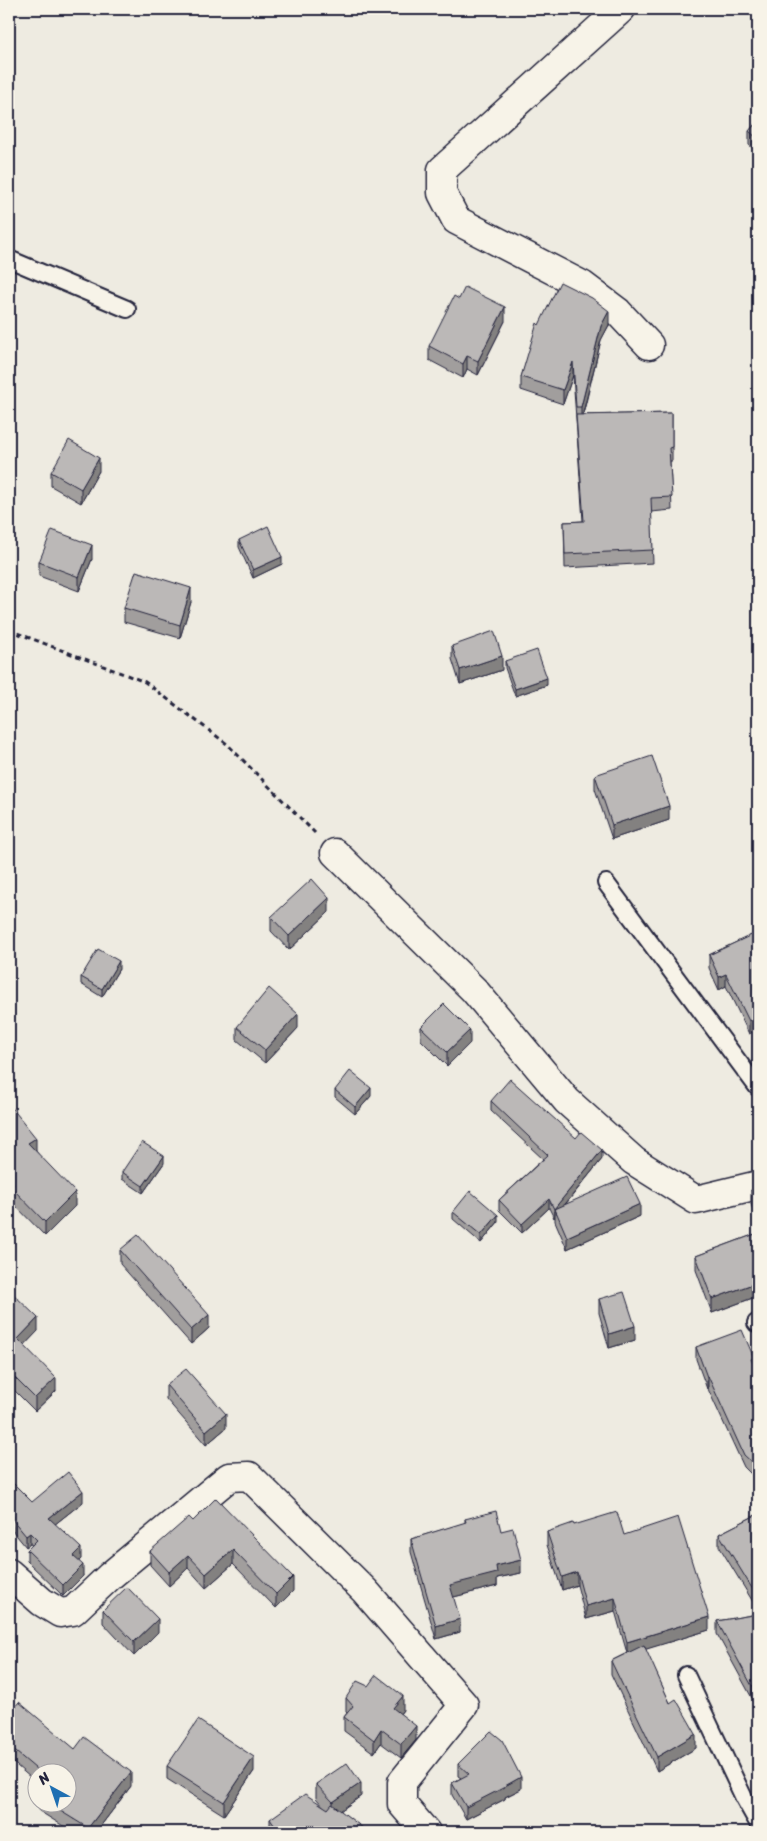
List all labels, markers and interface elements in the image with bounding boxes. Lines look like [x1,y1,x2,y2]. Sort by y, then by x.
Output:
north arrow [28,1764,78,1814]
text: N [31,1766,56,1792]

